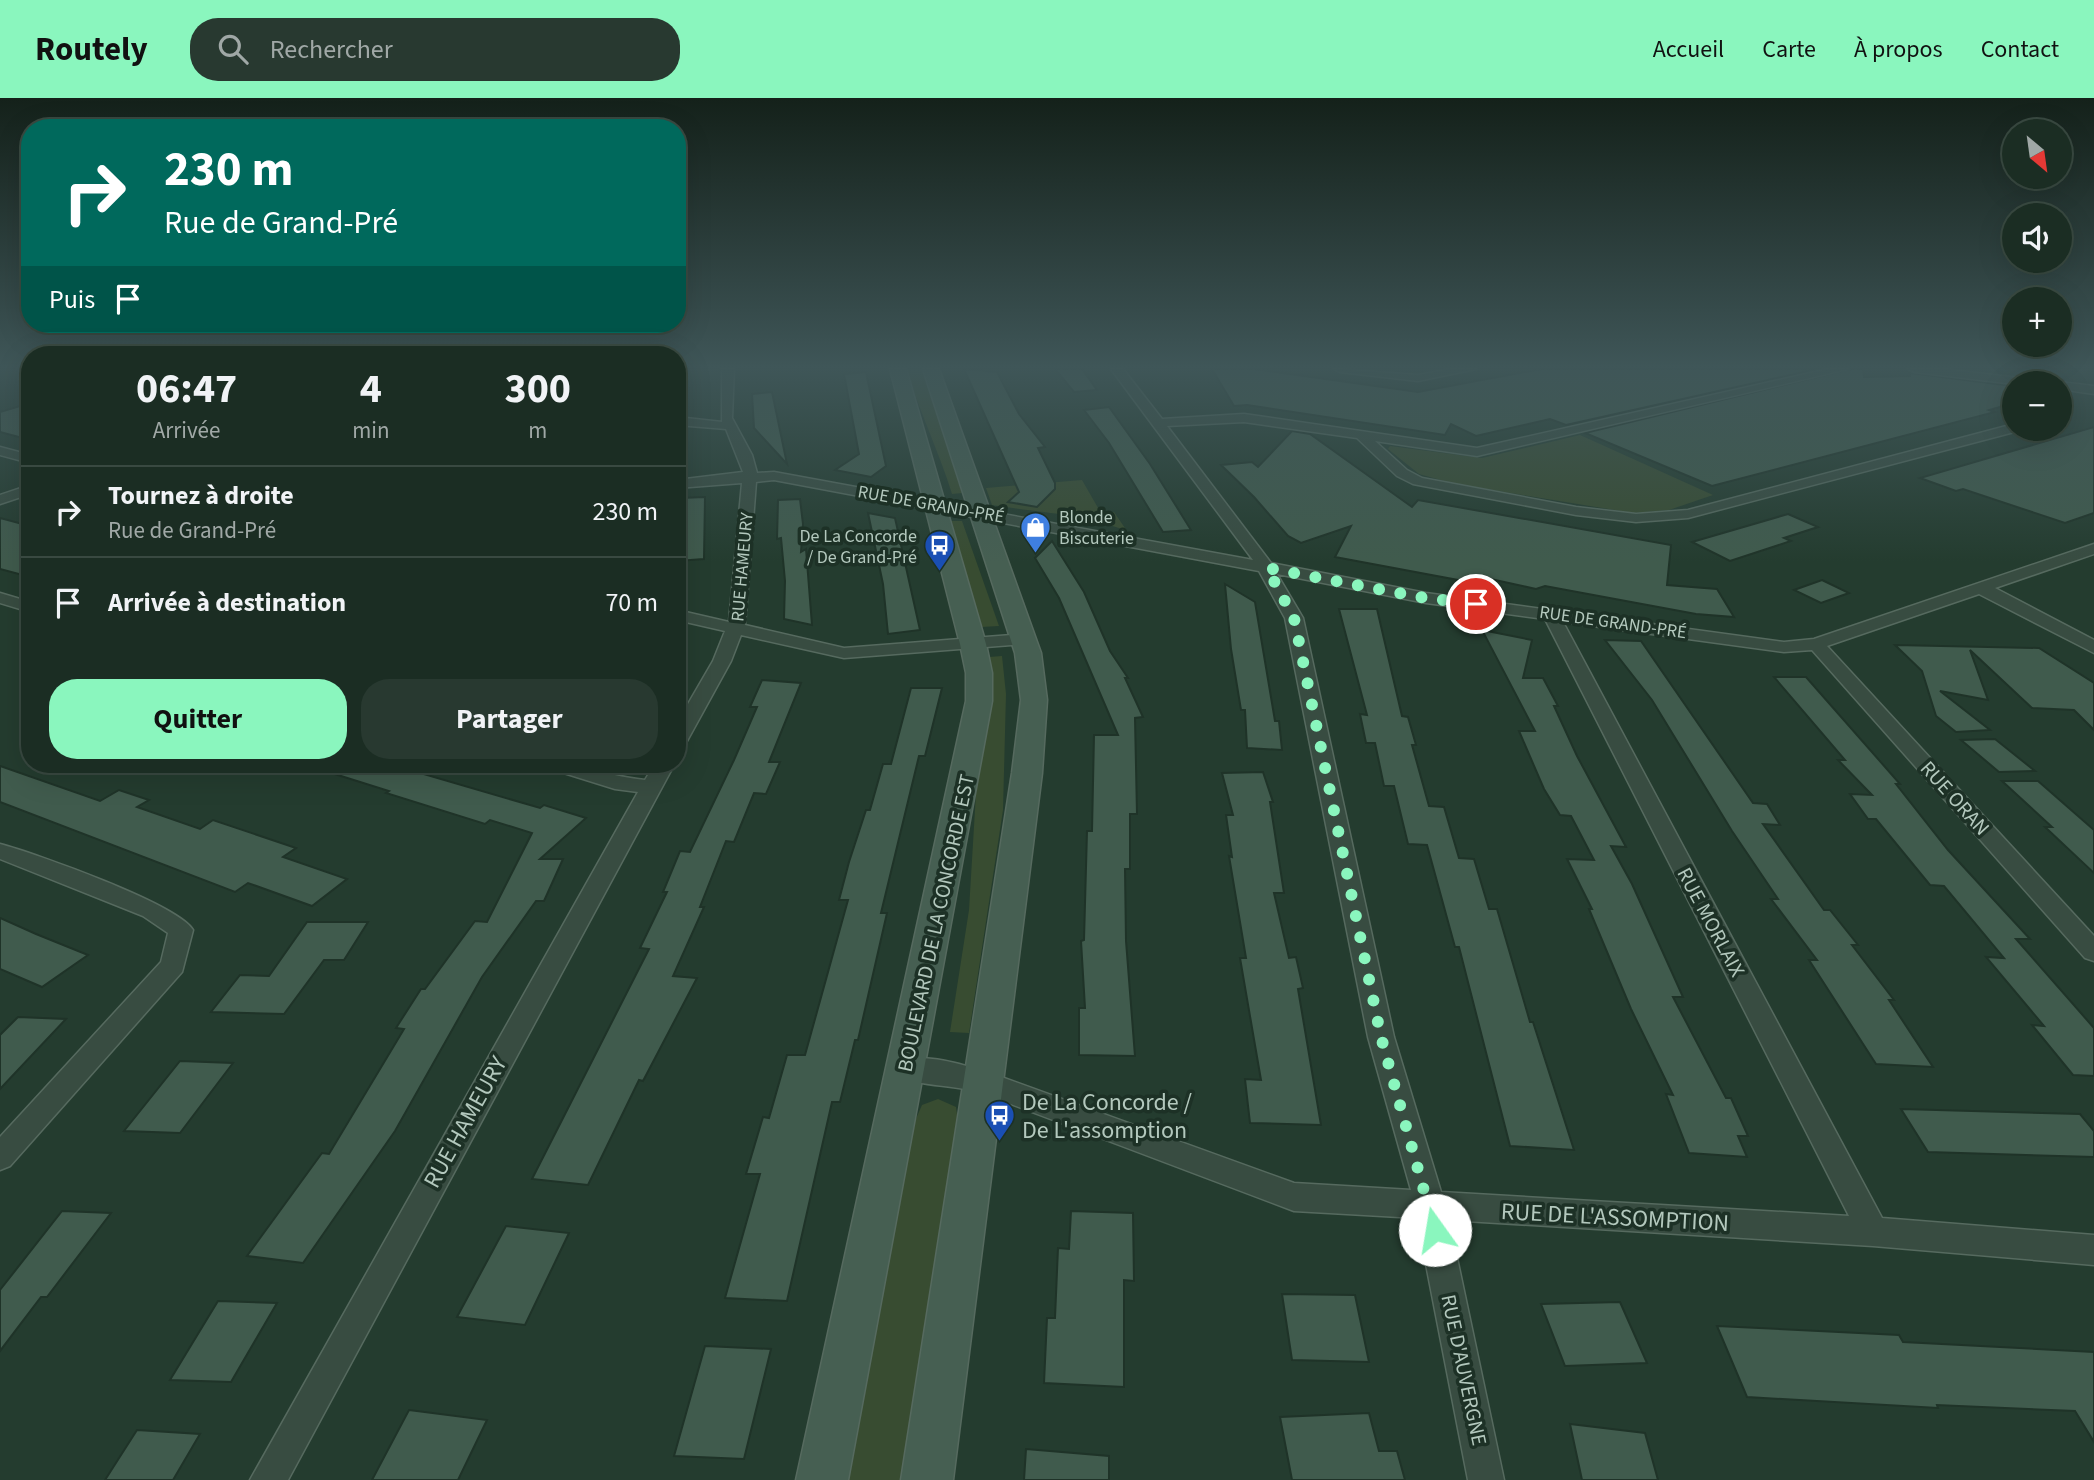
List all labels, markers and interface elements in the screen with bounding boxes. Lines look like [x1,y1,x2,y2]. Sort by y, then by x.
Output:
search box [190,18,680,81]
text: Routely [35,26,148,73]
icon: search [214,30,252,68]
text: Rechercher [270,31,393,68]
text: Accueil [1653,32,1724,67]
text: Carte [1762,32,1816,67]
text: À propos [1854,32,1943,67]
text: Contact [1981,32,2059,67]
north arrow [2002,119,2072,189]
map controls [2002,119,2072,441]
text: 230 m [164,135,293,205]
icon: right [49,147,140,238]
text: Rue de Grand-Pré [164,200,398,246]
button: sound [2002,203,2072,273]
icon: arrive [109,280,147,318]
text: Puis [49,281,95,318]
button: + [2002,287,2072,357]
text: 06:47 [136,359,237,419]
text: 4 [360,359,382,419]
text: 300 [504,359,571,419]
button: − [2002,371,2072,441]
text: Arrivée [153,414,220,447]
text: min [352,414,390,447]
text: m [528,414,547,447]
text: Tournez à droite [108,477,294,514]
street label: RUE DE GRAND-PRÉ [856,479,1006,530]
icon: right [49,493,87,531]
text: 230 m [592,493,658,530]
place label: Blonde Biscuterie [1059,505,1134,551]
shop icon: Blonde Biscuterie [1019,510,1053,554]
street label: RUE HAMEURY [725,511,760,623]
text: Rue de Grand-Pré [108,514,276,547]
place label: De La Concorde / De Grand-Pré [800,524,917,570]
bus stop icon: De La Concorde / De Grand-Pré [923,529,957,573]
pin [1446,574,1506,634]
icon: arrive [49,584,87,622]
text: Arrivée à destination [108,584,346,621]
text: 70 m [605,584,658,621]
icon: arrive [1457,585,1495,623]
street label: RUE DE GRAND-PRÉ [1538,600,1688,645]
button: Quitter [49,679,347,759]
button: Partager [361,679,658,759]
street label: RUE ORAN [1913,754,1997,842]
street label: BOULEVARD DE LA CONCORDE EST [890,771,982,1075]
street label: RUE MORLAIX [1670,862,1752,982]
street label: RUE HAMEURY [415,1049,516,1195]
place label: De La Concorde / De L'assomption [1022,1085,1192,1148]
bus stop icon: De La Concorde / De L'assomption [982,1099,1016,1143]
position arrow [1398,1193,1472,1267]
street label: RUE DE L'ASSOMPTION [1500,1194,1730,1241]
street label: RUE D'AUVERGNE [1433,1292,1495,1448]

